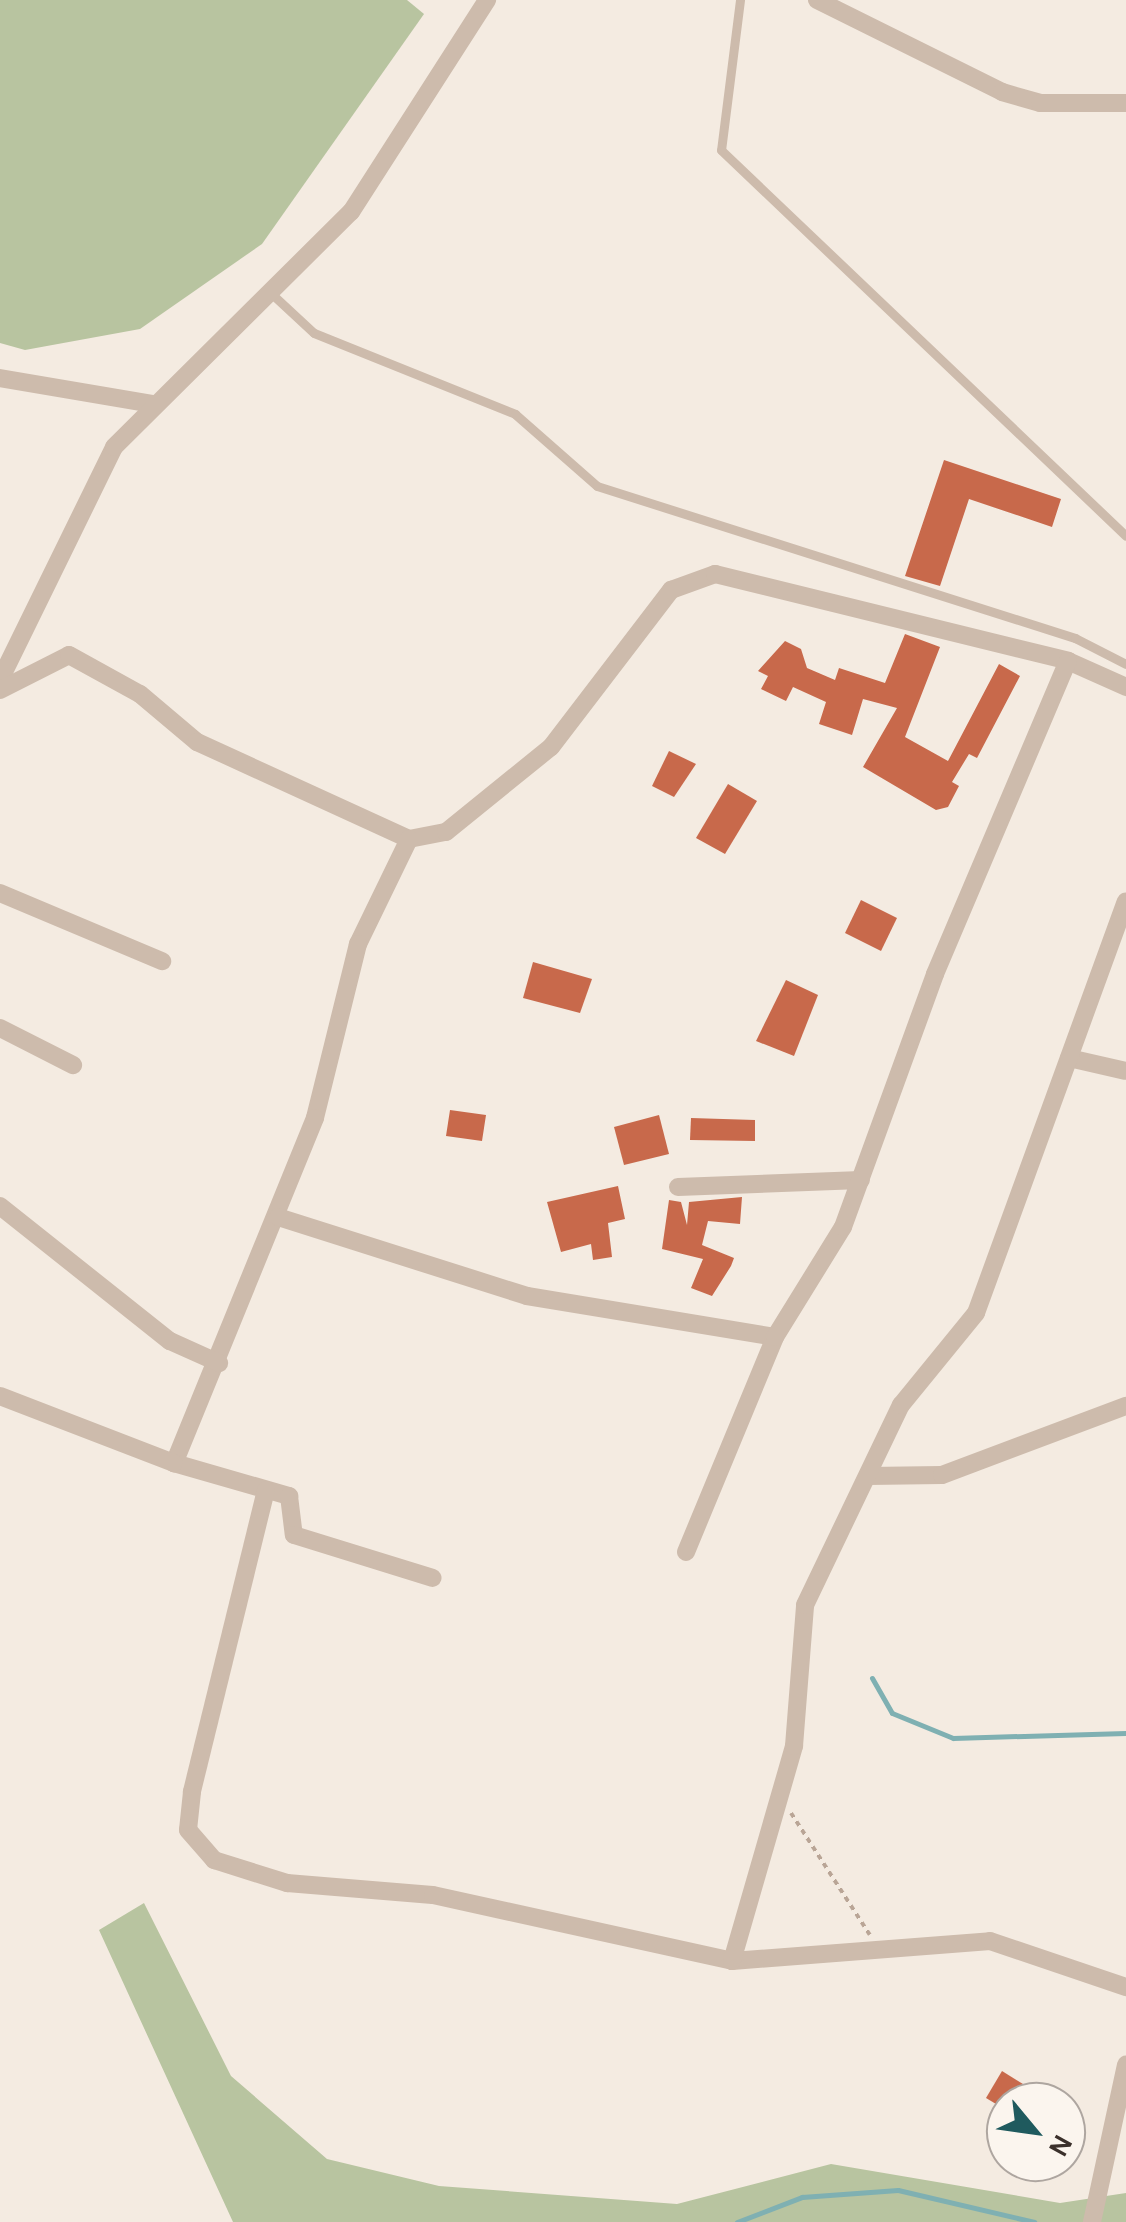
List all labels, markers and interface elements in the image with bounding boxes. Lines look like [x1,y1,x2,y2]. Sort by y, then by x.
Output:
north arrow [986,2082,1086,2182]
text: N [1042,2129,1080,2163]

